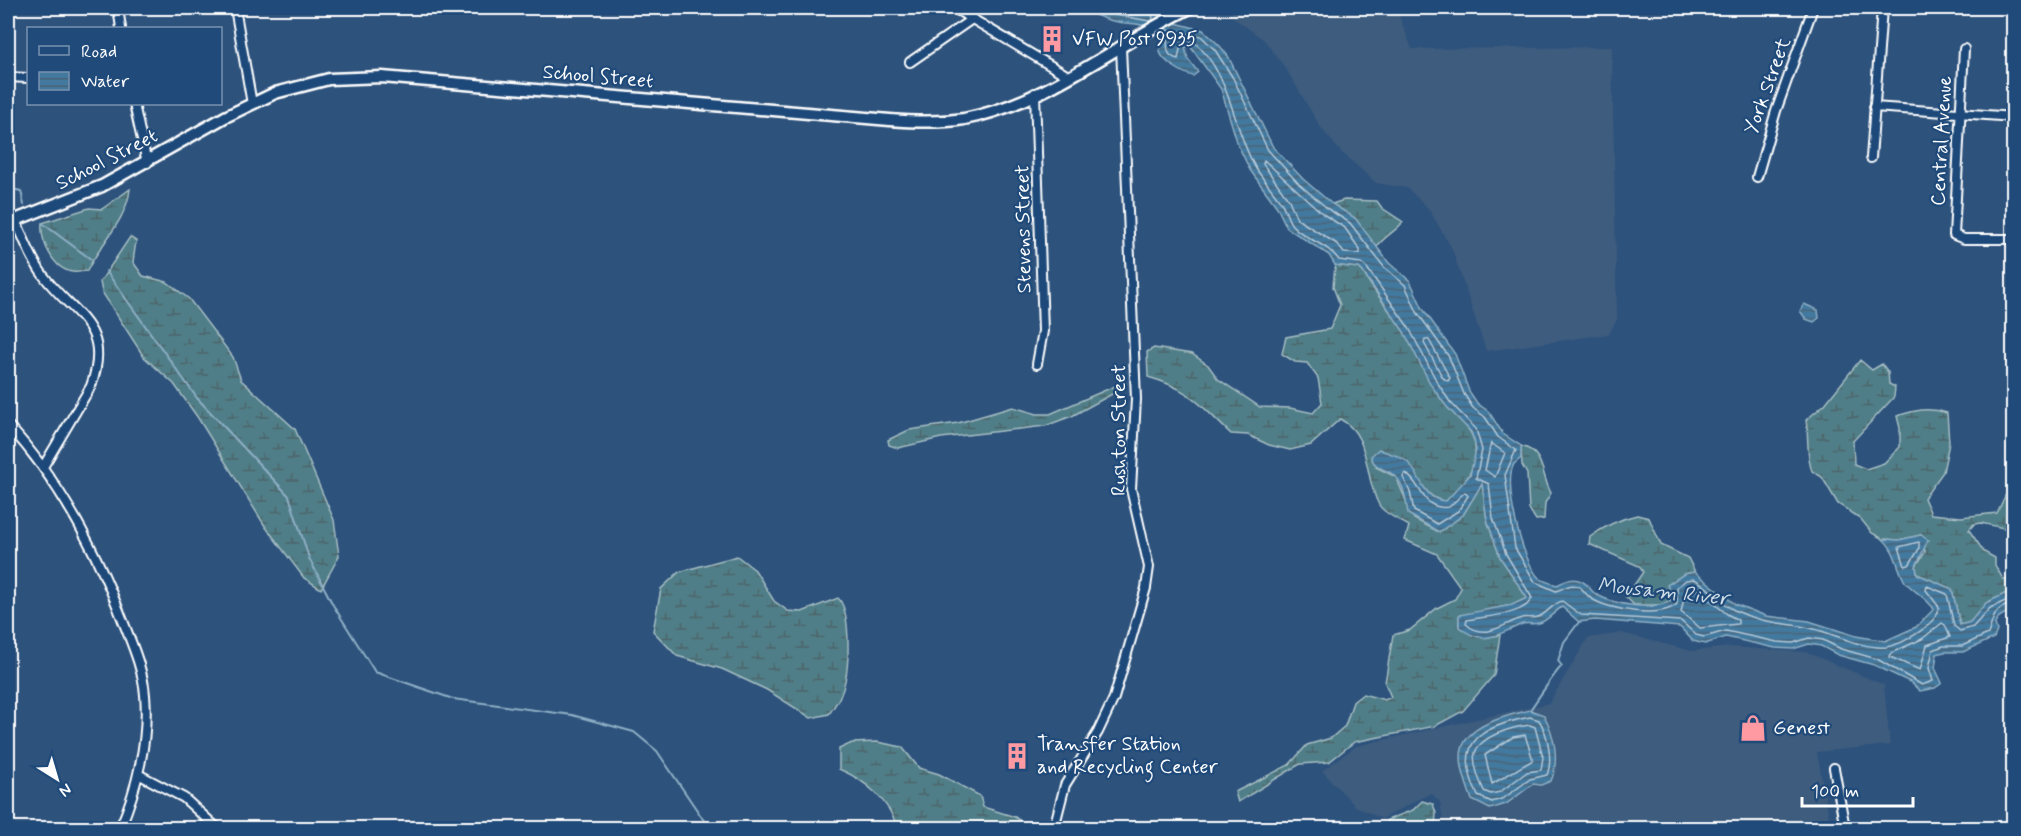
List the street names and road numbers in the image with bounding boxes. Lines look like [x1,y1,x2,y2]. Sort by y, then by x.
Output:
street label: York Street [1738,34,1798,138]
street label: School Street [542,59,654,95]
street label: Central Avenue [1925,75,1959,207]
street label: School Street [51,123,163,197]
street label: Stevens Street [1009,165,1039,293]
street label: Rushton Street [1106,364,1133,496]

